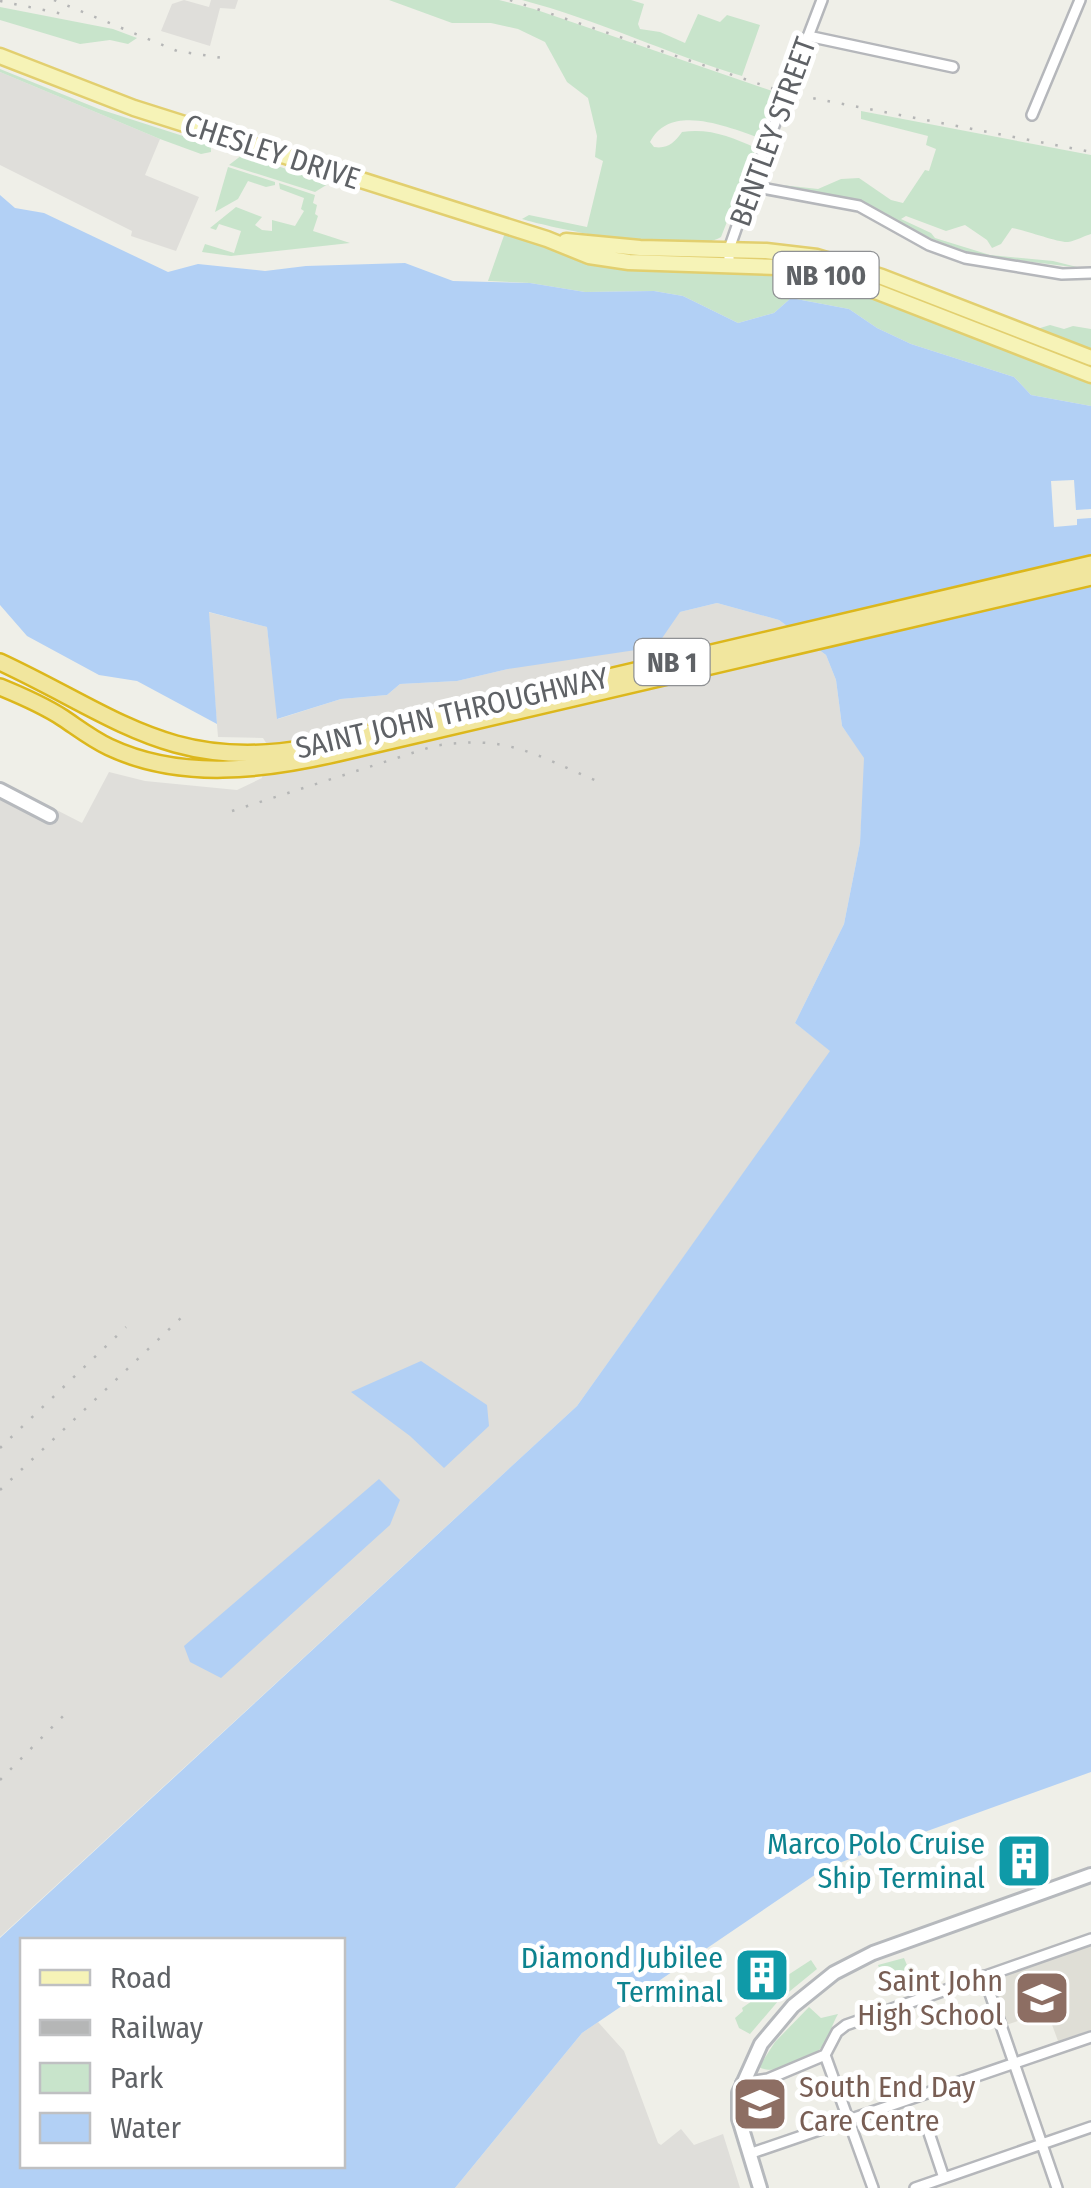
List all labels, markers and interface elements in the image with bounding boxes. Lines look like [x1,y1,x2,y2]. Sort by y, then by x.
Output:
street label: BENTLEY STREET [722,33,824,231]
street label: CHESLEY DRIVE [180,107,364,197]
road number: NB 100 [774,252,878,298]
road number: NB 1 [634,639,710,685]
street label: SAINT JOHN THROUGHWAY [292,659,612,766]
place label: Marco Polo Cruise Ship Terminal [767,1826,985,1896]
building icon: Marco Polo Cruise Ship Terminal [994,1831,1054,1891]
legend [20,1938,345,2168]
place label: Diamond Jubilee Terminal [521,1940,723,2010]
building icon: Diamond Jubilee Terminal [732,1945,792,2005]
text: Road [110,1960,172,1996]
place label: Saint John High School [857,1963,1003,2033]
school or university icon: Saint John High School [1012,1968,1072,2028]
text: Railway [110,2010,204,2046]
text: Park [110,2060,163,2096]
place label: South End Day Care Centre [799,2069,976,2139]
school or university icon: South End Day Care Centre [730,2074,790,2134]
text: Water [110,2110,181,2146]

